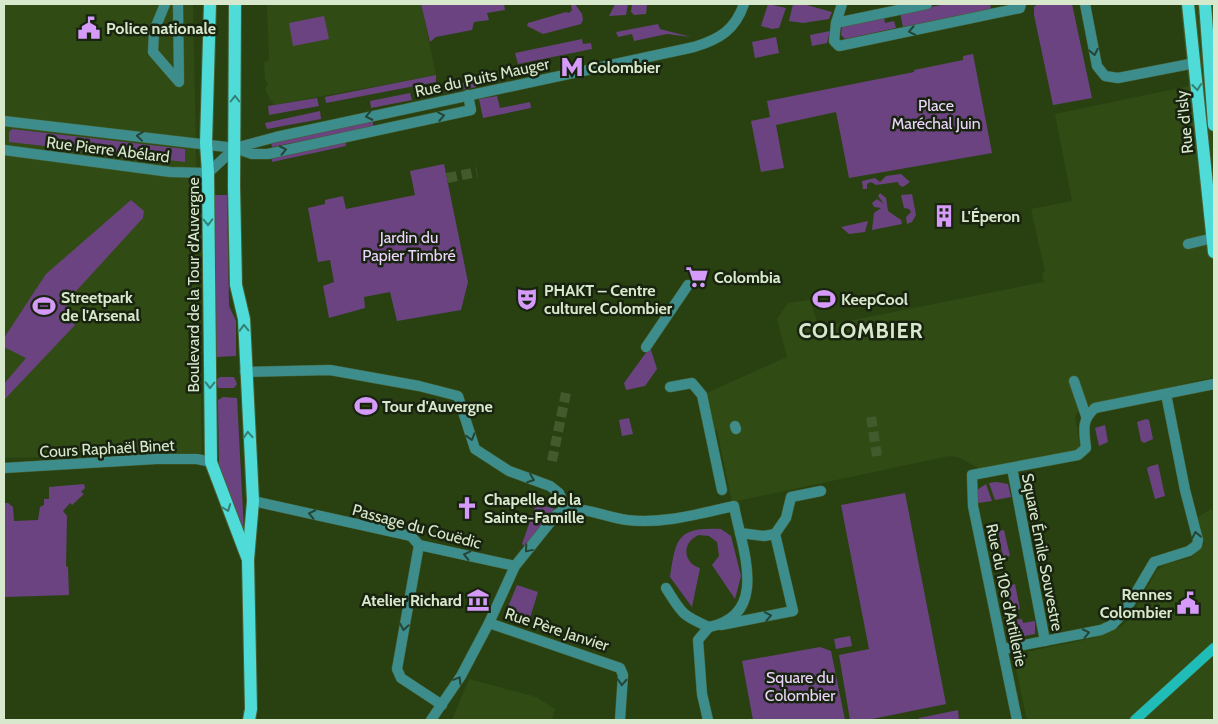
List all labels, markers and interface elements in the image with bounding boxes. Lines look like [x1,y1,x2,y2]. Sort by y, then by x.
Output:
public building icon: Police nationale [76,15,102,41]
place label: Police nationale [106,19,216,38]
one-way arrow [907,25,916,36]
one-way arrow [1088,47,1099,56]
street label: Rue du Puits Mauger [413,54,552,101]
metro station icon: Colombier [559,54,585,80]
place label: Colombier [588,58,661,77]
one-way arrow [1191,83,1202,91]
street label: Rue d'Isly [1172,89,1197,155]
one-way arrow [230,95,240,103]
park label: Place Maréchal Juin [891,96,981,133]
one-way arrow [365,111,374,121]
one-way arrow [437,111,446,122]
one-way arrow [136,131,144,142]
street label: Rue Pierre Abélard [45,133,171,166]
one-way arrow [278,146,287,156]
street label: Boulevard de la Tour d'Auvergne [184,177,203,393]
building icon: L'Éperon [931,203,957,229]
place label: L'Éperon [961,207,1020,226]
one-way arrow [203,218,213,226]
park label: Jardin du Papier Timbré [362,228,456,265]
supermarket icon: Colombia [684,264,710,290]
place label: Colombia [714,268,781,287]
place label: PHAKT – Centre culturel Colombier [544,281,673,318]
theatre icon: PHAKT – Centre culturel Colombier [514,286,540,312]
sports icon: KeepCool [811,286,837,312]
place label: Streetpark de l'Arsenal [61,288,140,325]
place label: KeepCool [841,290,908,309]
sports icon: Streetpark de l'Arsenal [31,293,57,319]
district label: COLOMBIER [798,318,924,343]
one-way arrow [239,324,249,332]
one-way arrow [205,381,215,389]
sports icon: Tour d'Auvergne [353,393,379,419]
place label: Tour d'Auvergne [382,397,493,416]
one-way arrow [243,431,254,439]
one-way arrow [465,432,475,440]
street label: Cours Raphaël Binet [39,435,176,462]
street label: Square Émile Souvestre [1018,472,1067,632]
one-way arrow [526,473,535,483]
place label: Chapelle de la Sainte-Famille [484,490,584,527]
church icon: Chapelle de la Sainte-Famille [454,495,480,521]
street label: Passage du Couëdic [350,500,483,553]
one-way arrow [221,503,231,512]
one-way arrow [307,510,316,520]
street label: Rue du 10e d'Artillerie [982,522,1031,668]
one-way arrow [1191,530,1202,539]
one-way arrow [525,544,534,553]
one-way arrow [462,550,471,561]
place label: Rennes Colombier [1100,585,1173,622]
museum icon: Atelier Richard [465,587,491,613]
public building icon: Rennes Colombier [1175,590,1201,616]
place label: Atelier Richard [361,591,462,610]
street label: Rue Père Janvier [502,604,612,656]
one-way arrow [764,611,772,622]
one-way arrow [400,623,410,631]
one-way arrow [1081,628,1090,639]
park label: Square du Colombier [765,668,836,705]
one-way arrow [452,677,462,686]
one-way arrow [617,678,628,686]

